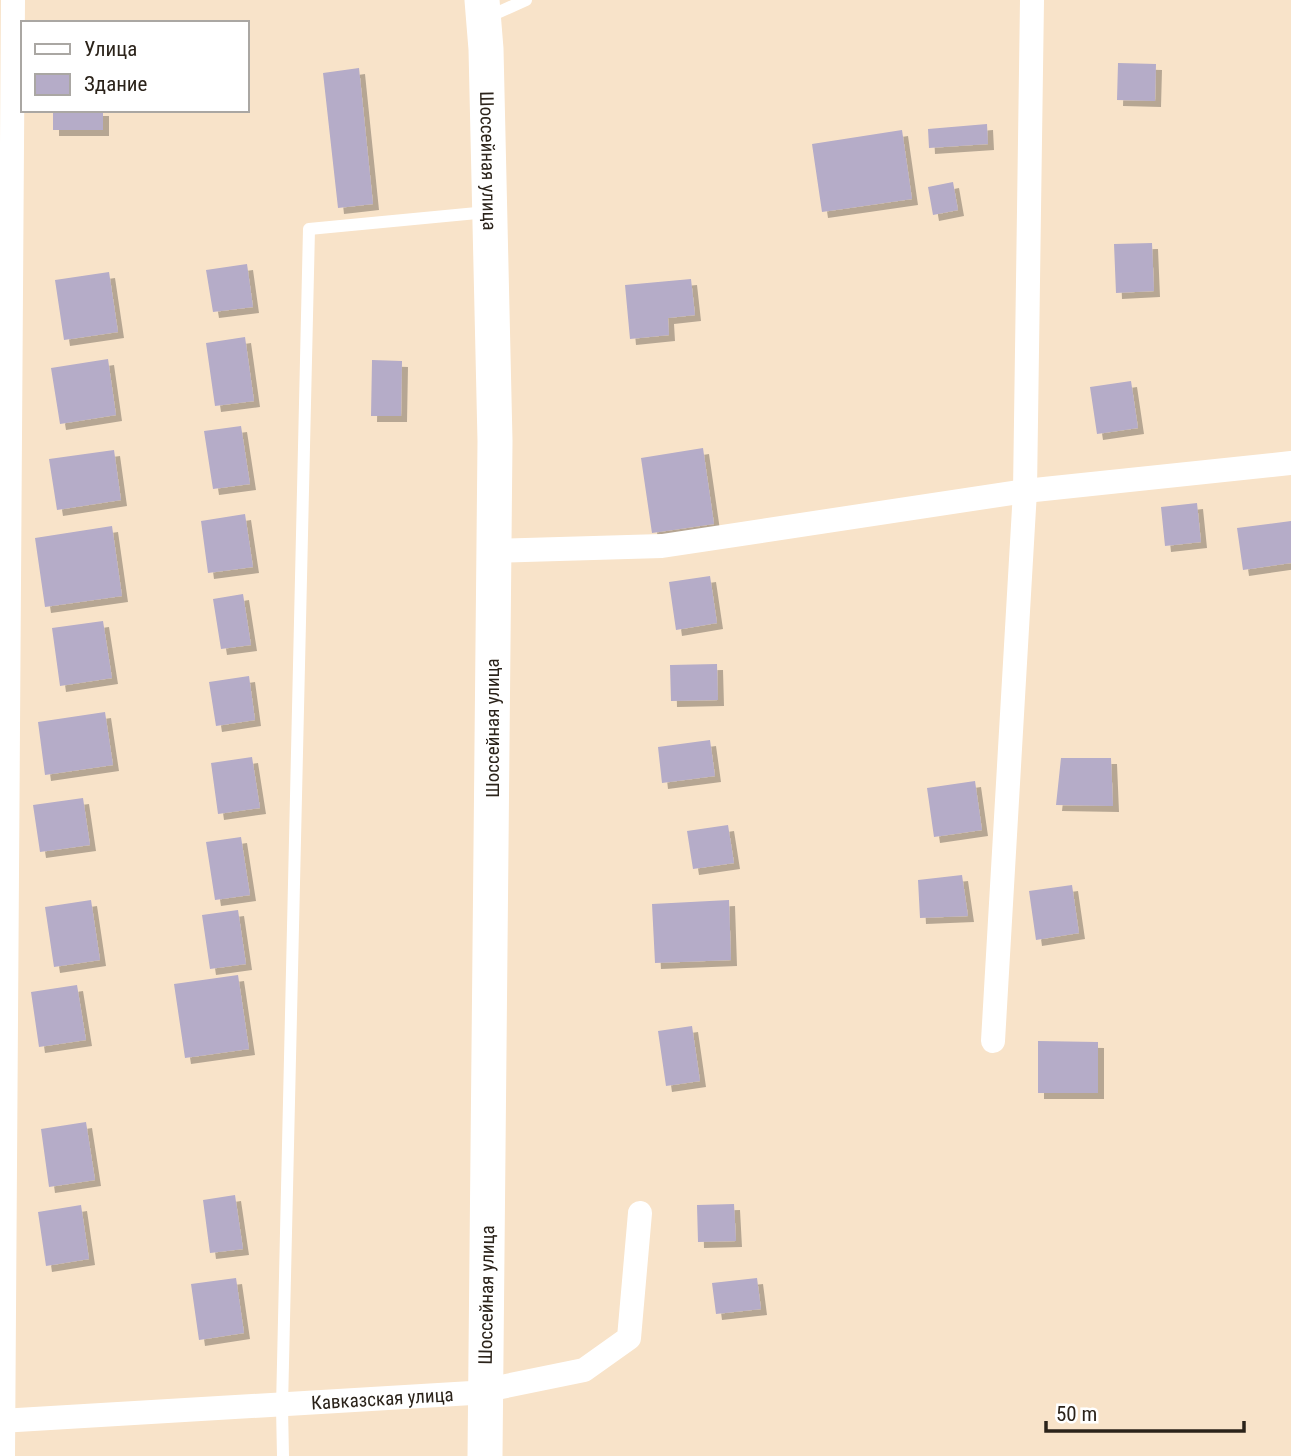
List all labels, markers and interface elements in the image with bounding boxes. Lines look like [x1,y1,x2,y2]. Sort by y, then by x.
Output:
legend [21,21,248,112]
text: Улица [84,37,137,61]
text: Здание [84,72,148,96]
street label: Шоссейная улица [475,91,501,231]
street label: Шоссейная улица [481,658,504,798]
street label: Шоссейная улица [474,1225,499,1365]
street label: Кавказская улица [310,1383,454,1415]
scale bar [1046,1390,1244,1434]
text: 50 m [1056,1402,1097,1426]

